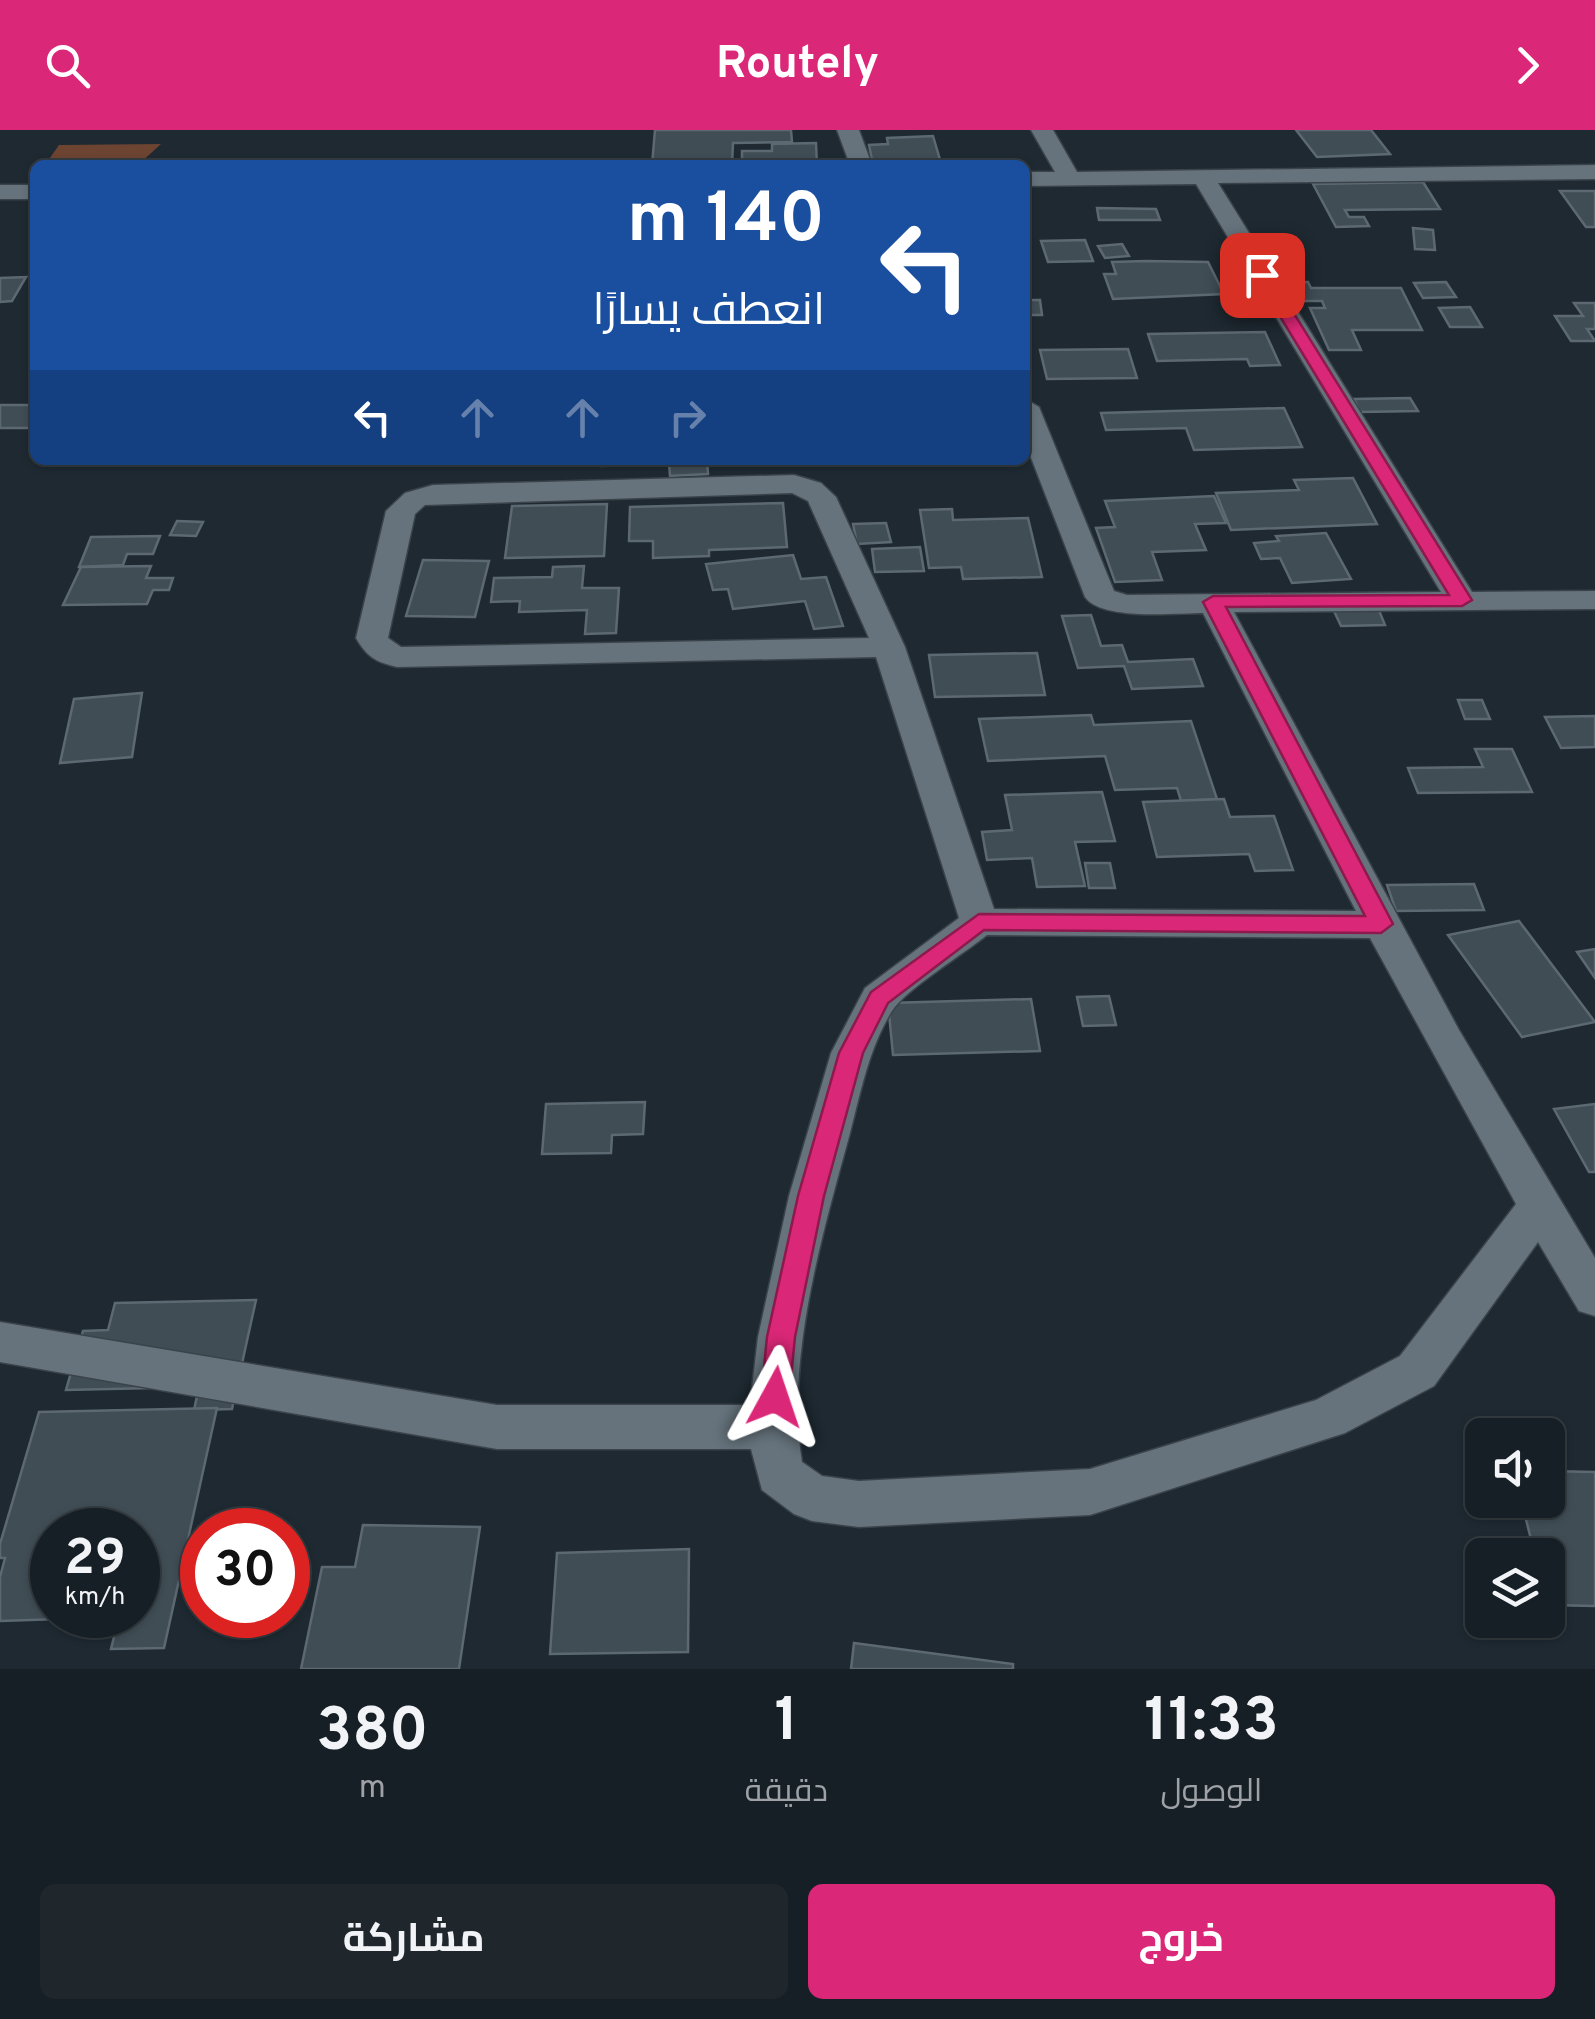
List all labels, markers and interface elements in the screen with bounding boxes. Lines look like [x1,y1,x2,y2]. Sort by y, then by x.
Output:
text: Routely [716,37,879,94]
icon: search [40,38,95,93]
icon: forward [1500,38,1555,93]
text: 140 m [627,178,825,267]
icon: left [860,200,990,330]
pin [1220,233,1305,318]
icon: arrive [1235,248,1290,303]
text: انعطف يسارًا [593,284,825,341]
icon: left [345,390,400,445]
icon: ahead [450,390,505,445]
icon: ahead [555,390,610,445]
icon: right [660,390,715,445]
position arrow [723,1345,827,1449]
map controls [1465,1418,1565,1638]
button: sound [1465,1418,1565,1518]
speed limit sign: 30 [180,1508,310,1638]
text: 29 [64,1529,126,1592]
button: layers [1465,1538,1565,1638]
text: km/h [65,1582,125,1614]
text: 1 [774,1686,798,1762]
text: 11:33 [1144,1686,1279,1762]
text: 380 [316,1696,429,1772]
text: m [359,1769,386,1809]
text: دقيقة [745,1773,828,1813]
text: الوصول [1161,1773,1262,1813]
button: مشاركة [40,1884,788,1999]
button: خروج [808,1884,1555,1999]

